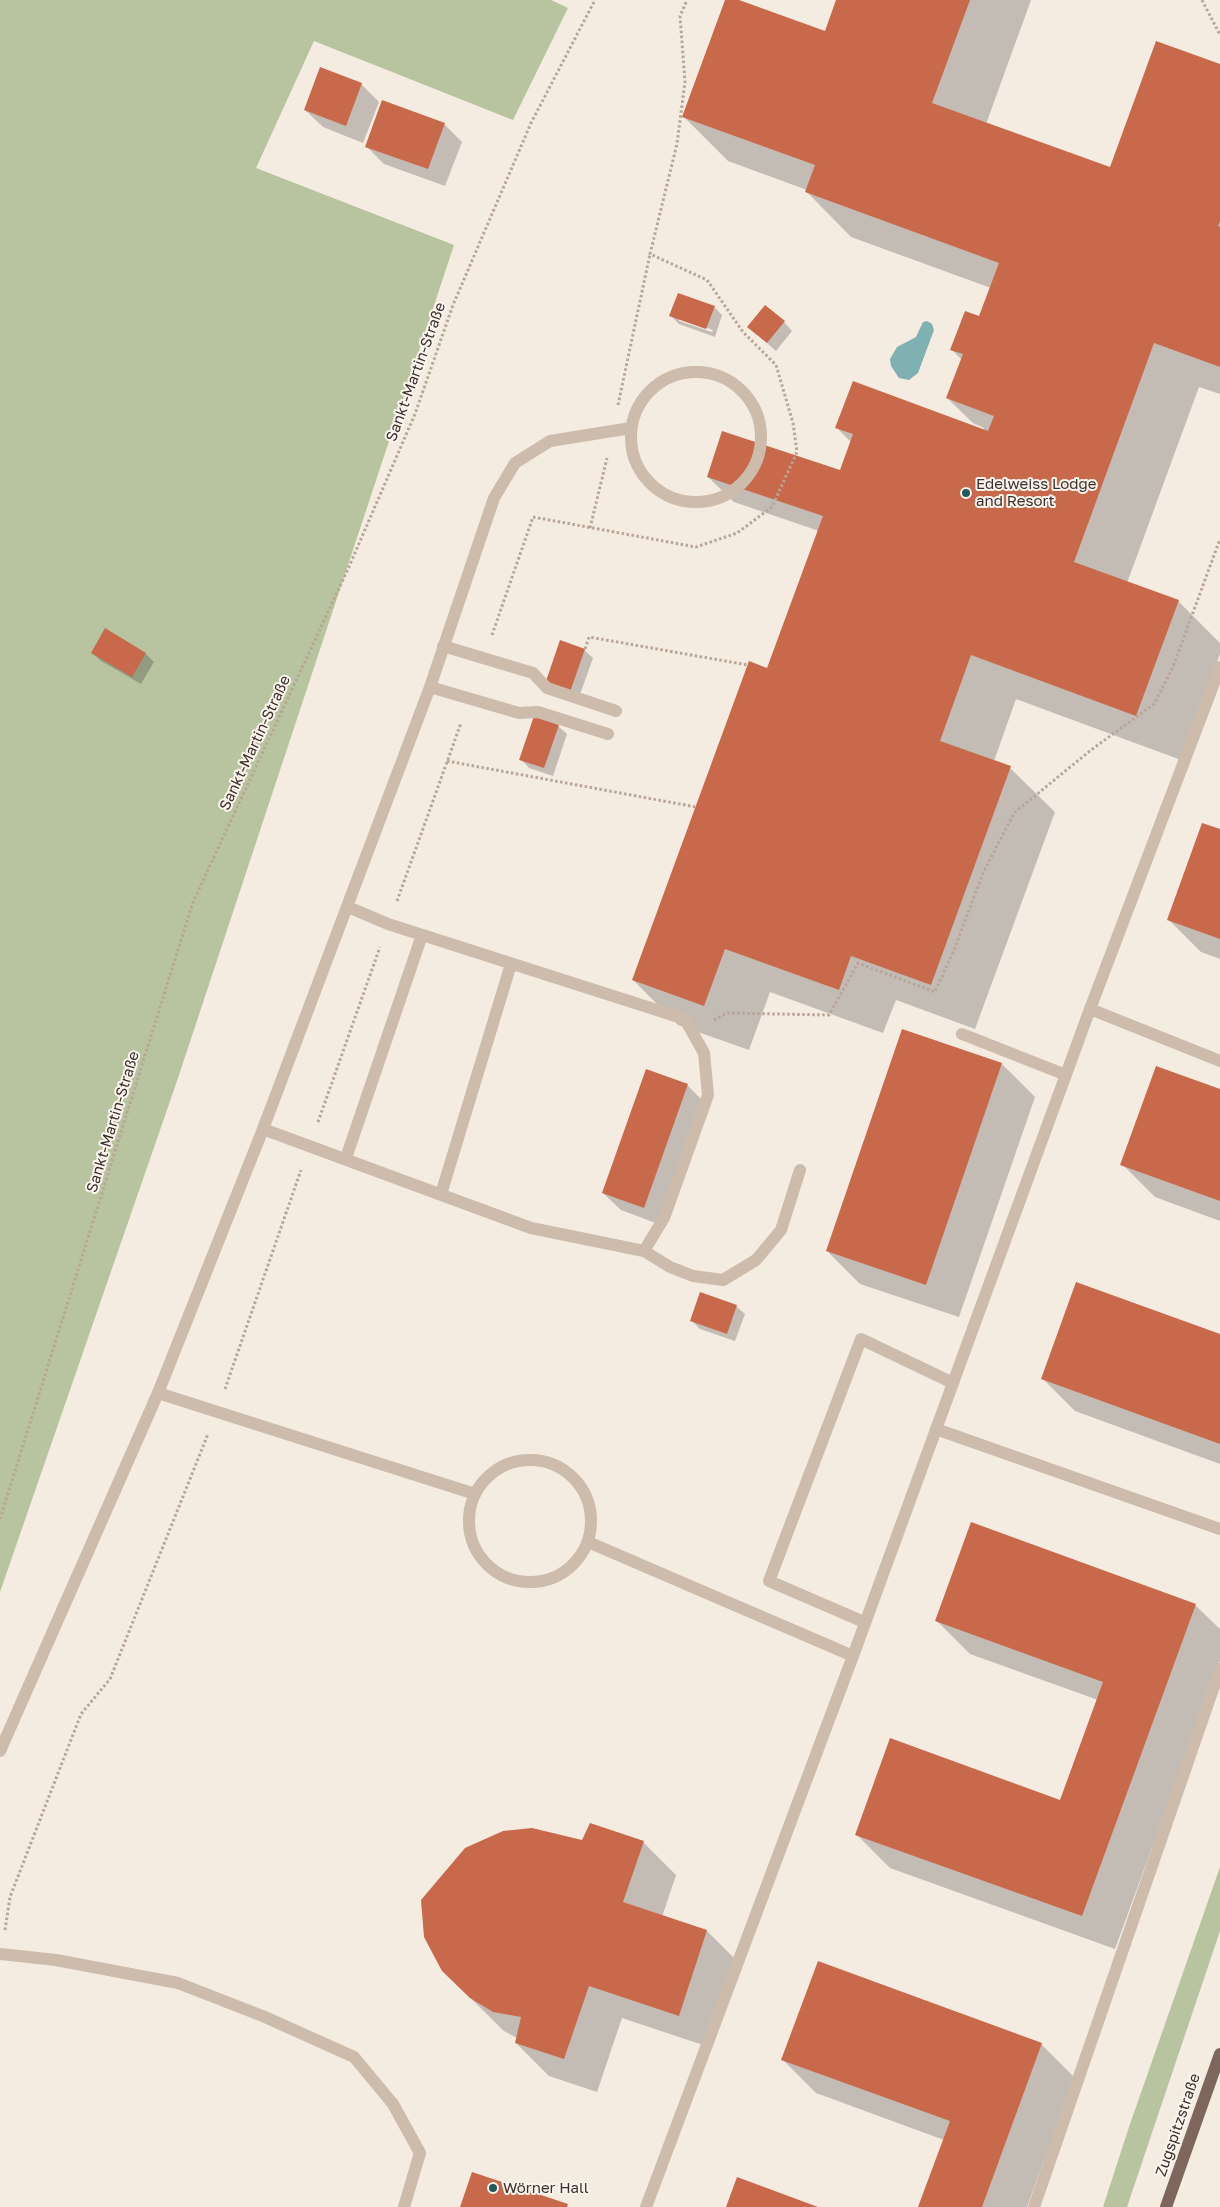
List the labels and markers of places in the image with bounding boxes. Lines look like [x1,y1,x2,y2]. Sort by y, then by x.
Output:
place label: Edelweiss Lodge and Resort [976,475,1096,510]
marker: Edelweiss Lodge and Resort [960,487,972,499]
place label: Wörner Hall [503,2179,589,2197]
marker: Wörner Hall [487,2182,499,2194]

